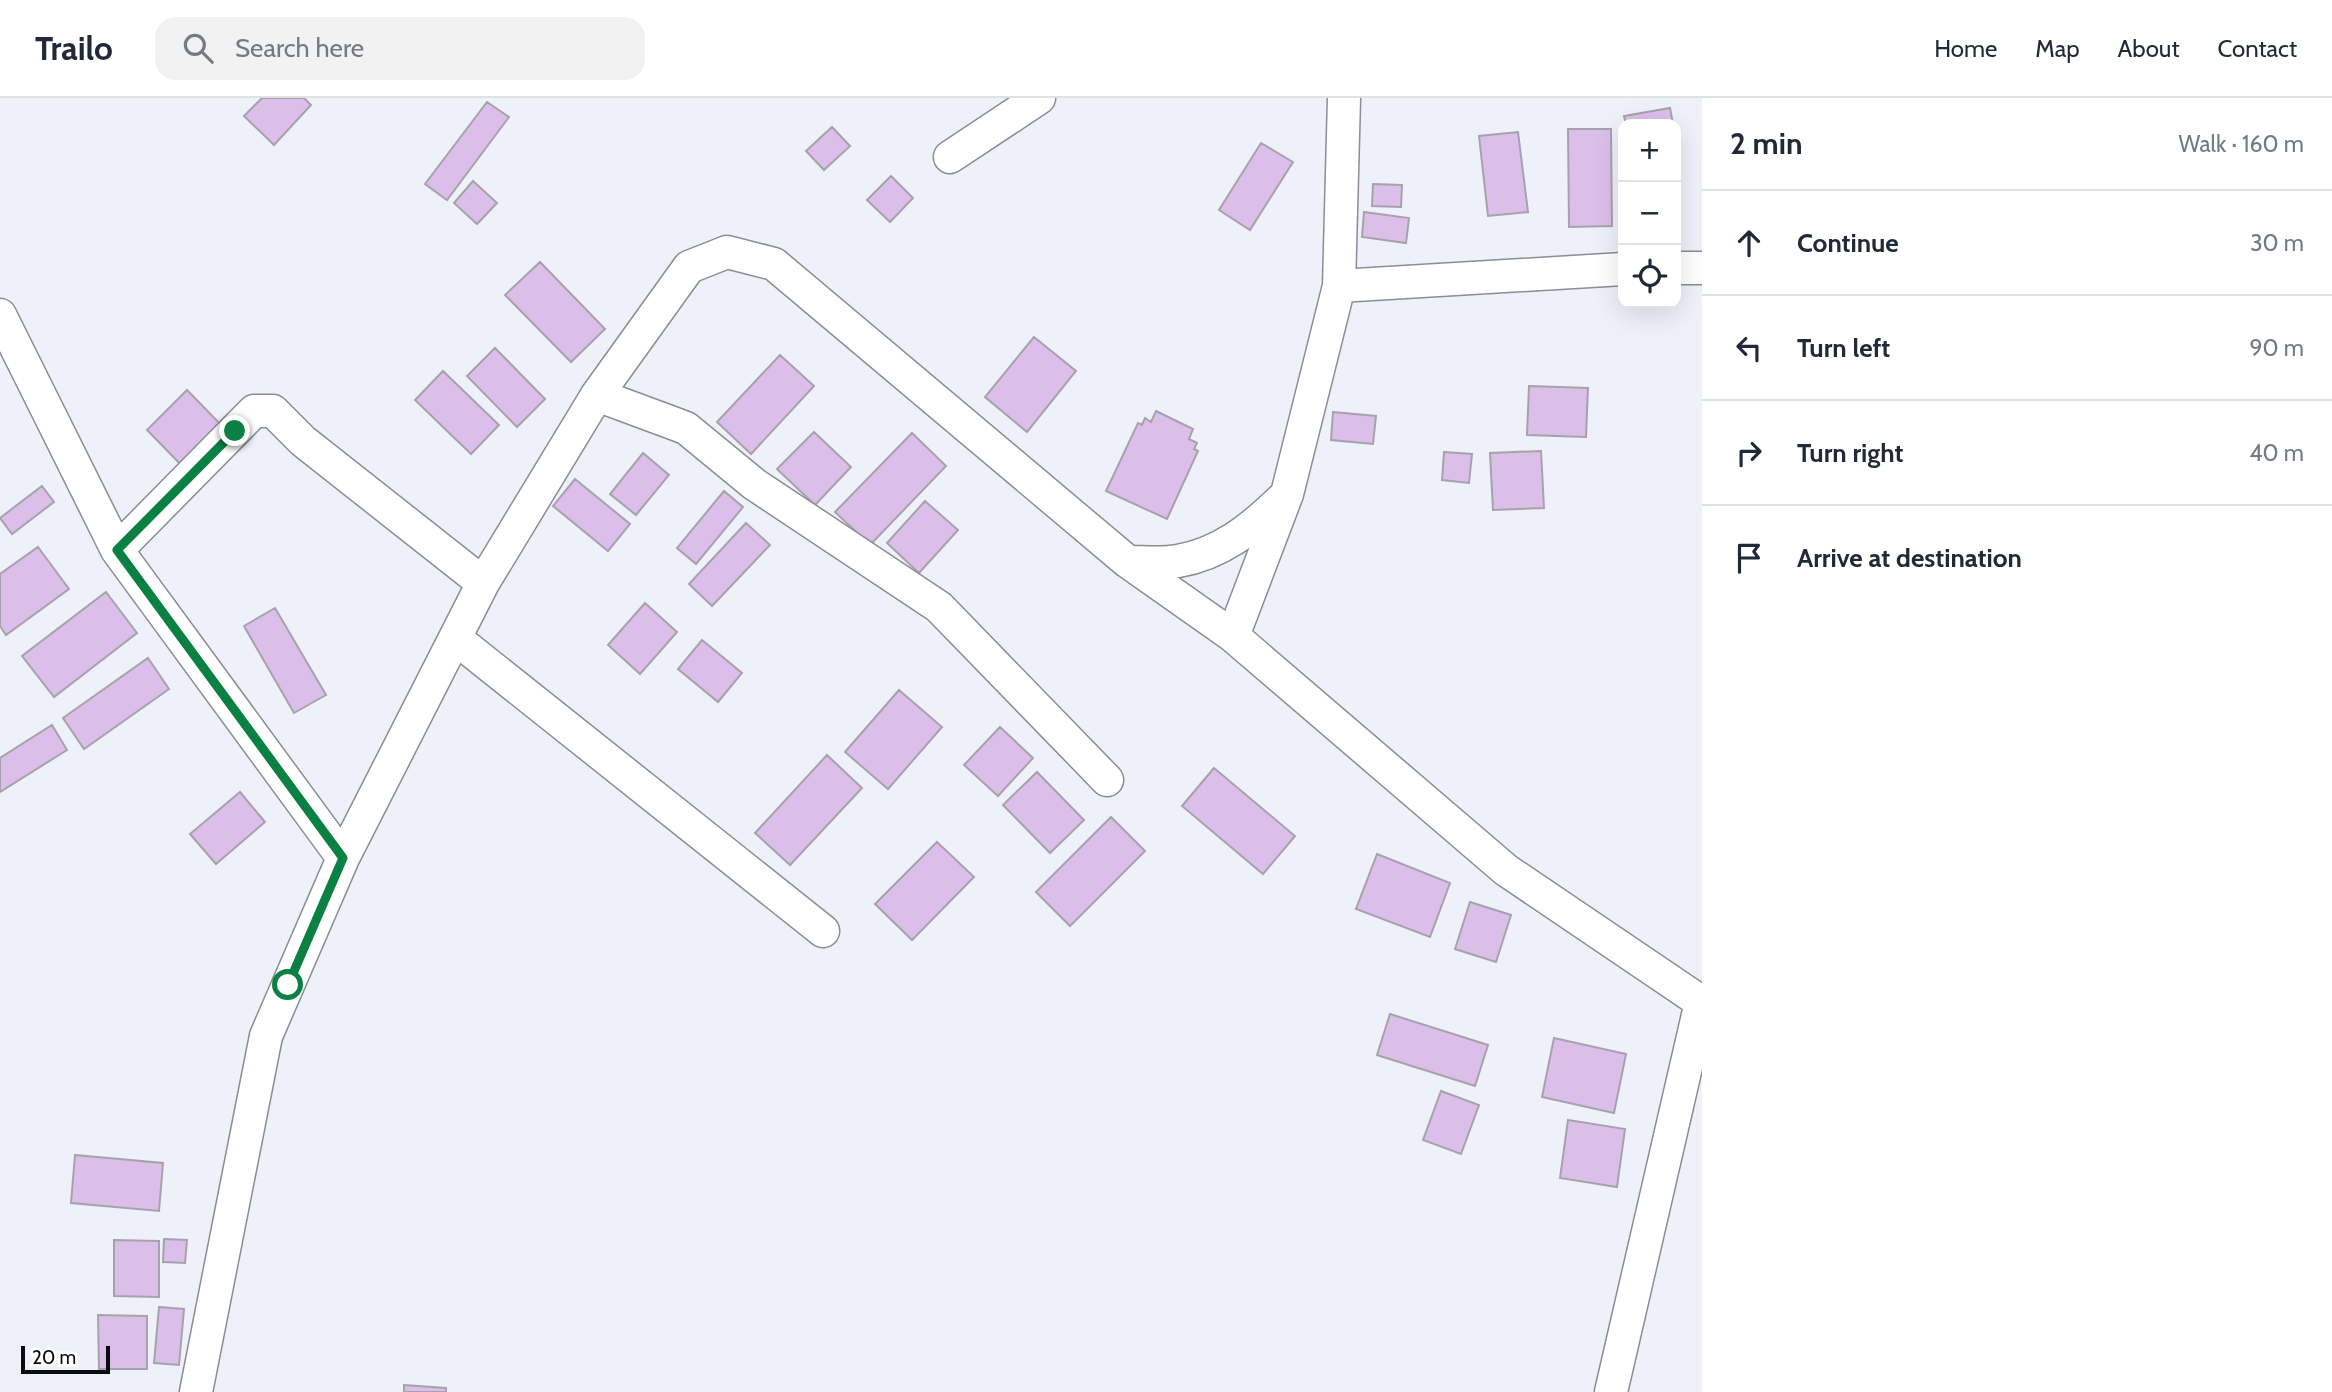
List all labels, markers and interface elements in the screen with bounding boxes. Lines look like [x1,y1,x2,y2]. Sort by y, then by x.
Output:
search box [155,17,645,80]
text: Trailo [35,28,113,68]
icon: search [179,29,217,67]
text: Search here [235,32,364,64]
text: Home [1934,34,1997,63]
text: Map [2035,34,2080,63]
text: About [2118,34,2180,63]
text: Contact [2218,34,2297,63]
map controls [1618,119,1681,308]
button: + [1618,119,1681,182]
text: 2 min [1730,125,1802,162]
text: Walk · 160 m [2179,130,2304,158]
button: − [1618,182,1681,245]
icon: ahead [1730,224,1768,262]
text: Continue [1797,227,1899,259]
text: 30 m [2250,229,2304,257]
button: locate [1618,245,1681,308]
icon: left [1730,329,1768,367]
text: Turn left [1797,332,1890,364]
text: 90 m [2250,334,2304,362]
route end [219,415,250,446]
icon: right [1730,434,1768,472]
text: Turn right [1797,437,1903,469]
text: 40 m [2249,439,2304,467]
icon: arrive [1730,539,1768,577]
text: Arrive at destination [1797,542,2022,574]
route start [272,969,303,1000]
scale bar [21,1343,110,1375]
text: 20 m [32,1346,76,1369]

